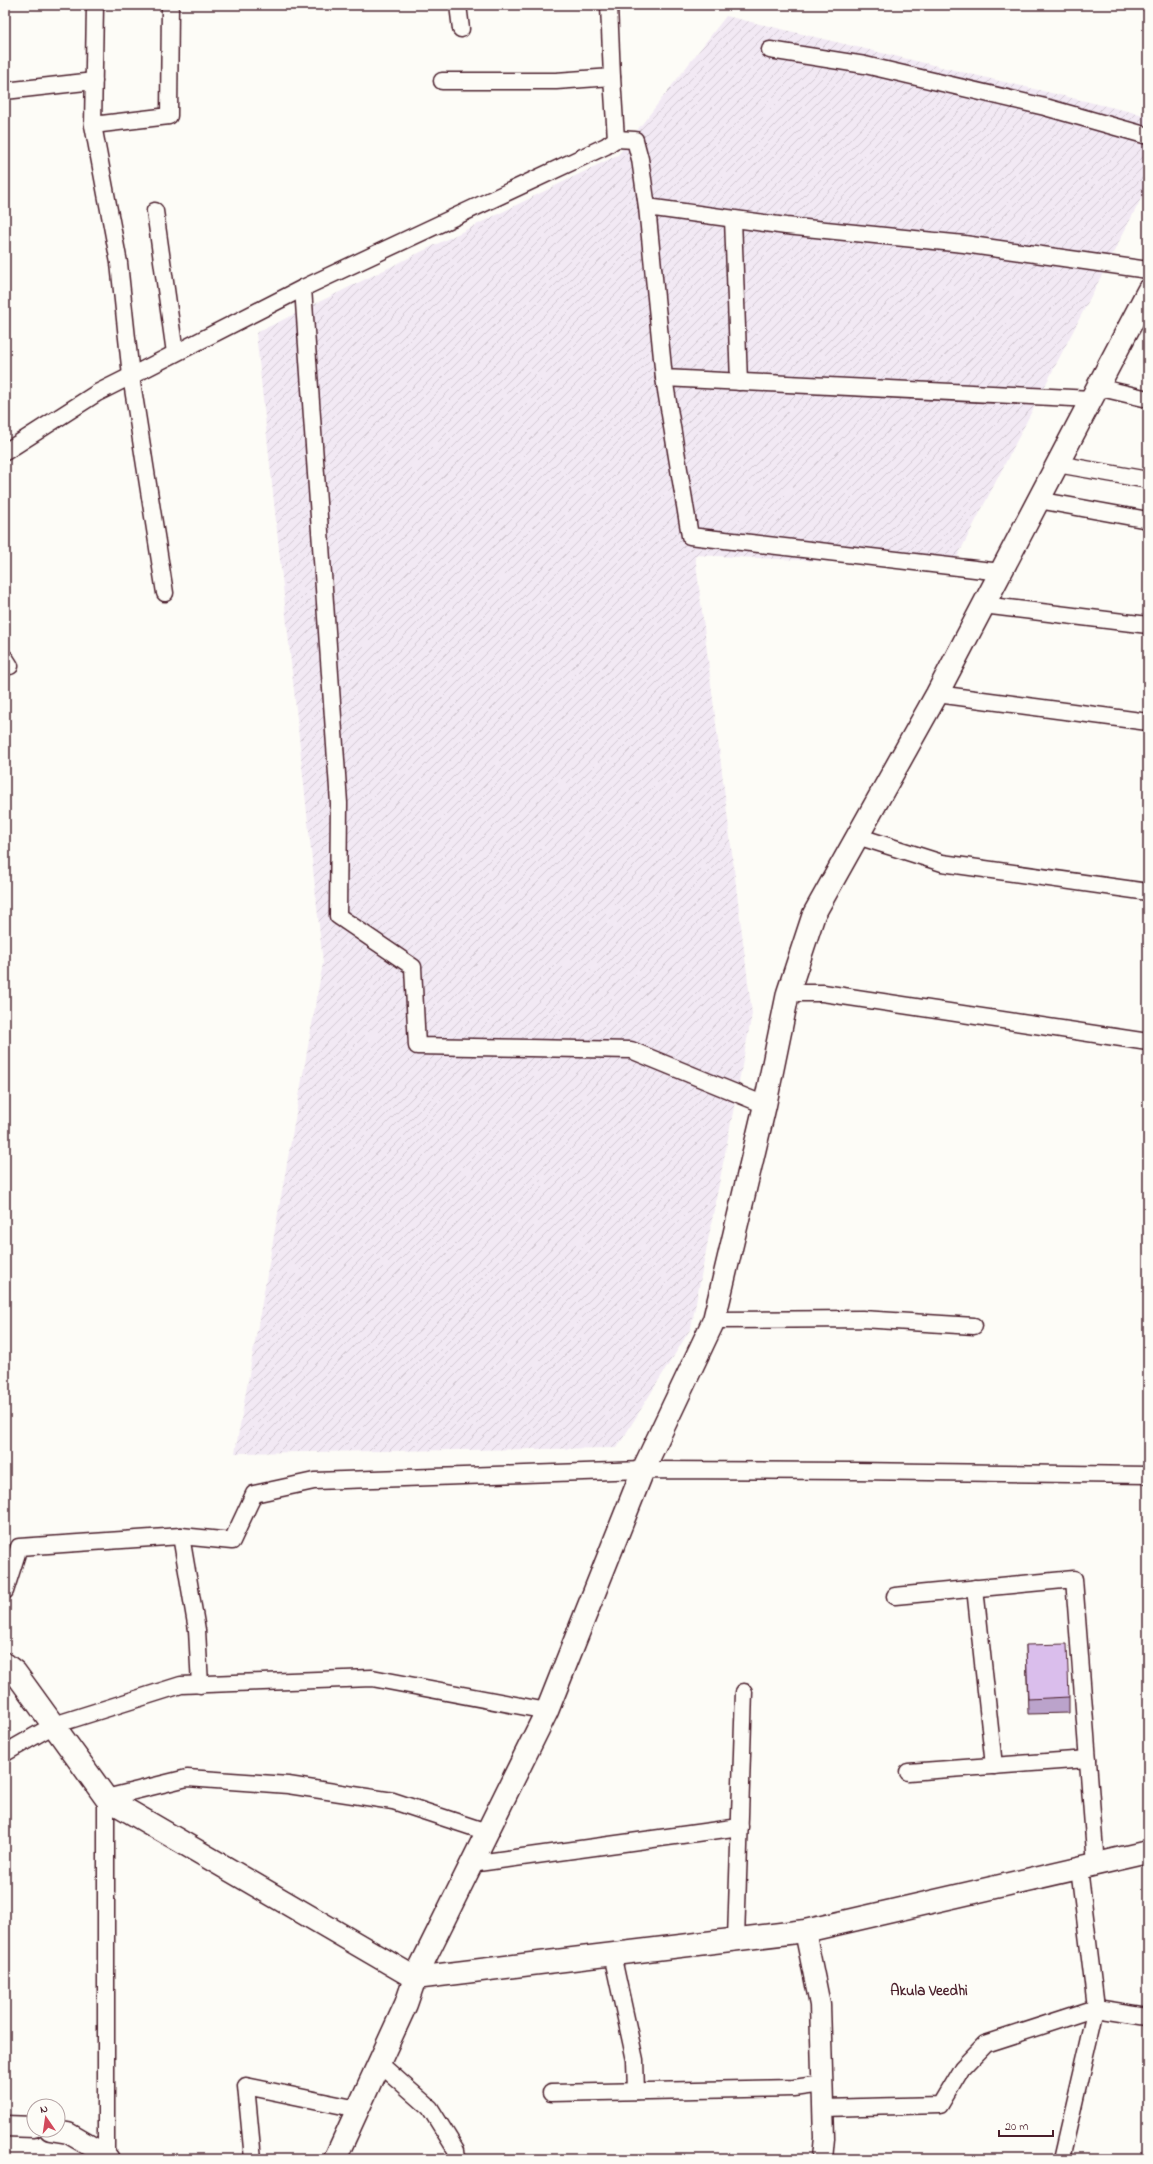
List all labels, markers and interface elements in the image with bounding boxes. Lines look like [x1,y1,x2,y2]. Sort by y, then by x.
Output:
district label: Akula Veedhi [890,1980,968,2002]
north arrow [26,2098,66,2138]
text: N [39,2101,49,2118]
scale bar [999,2112,1053,2138]
text: 20 m [1005,2118,1028,2136]

